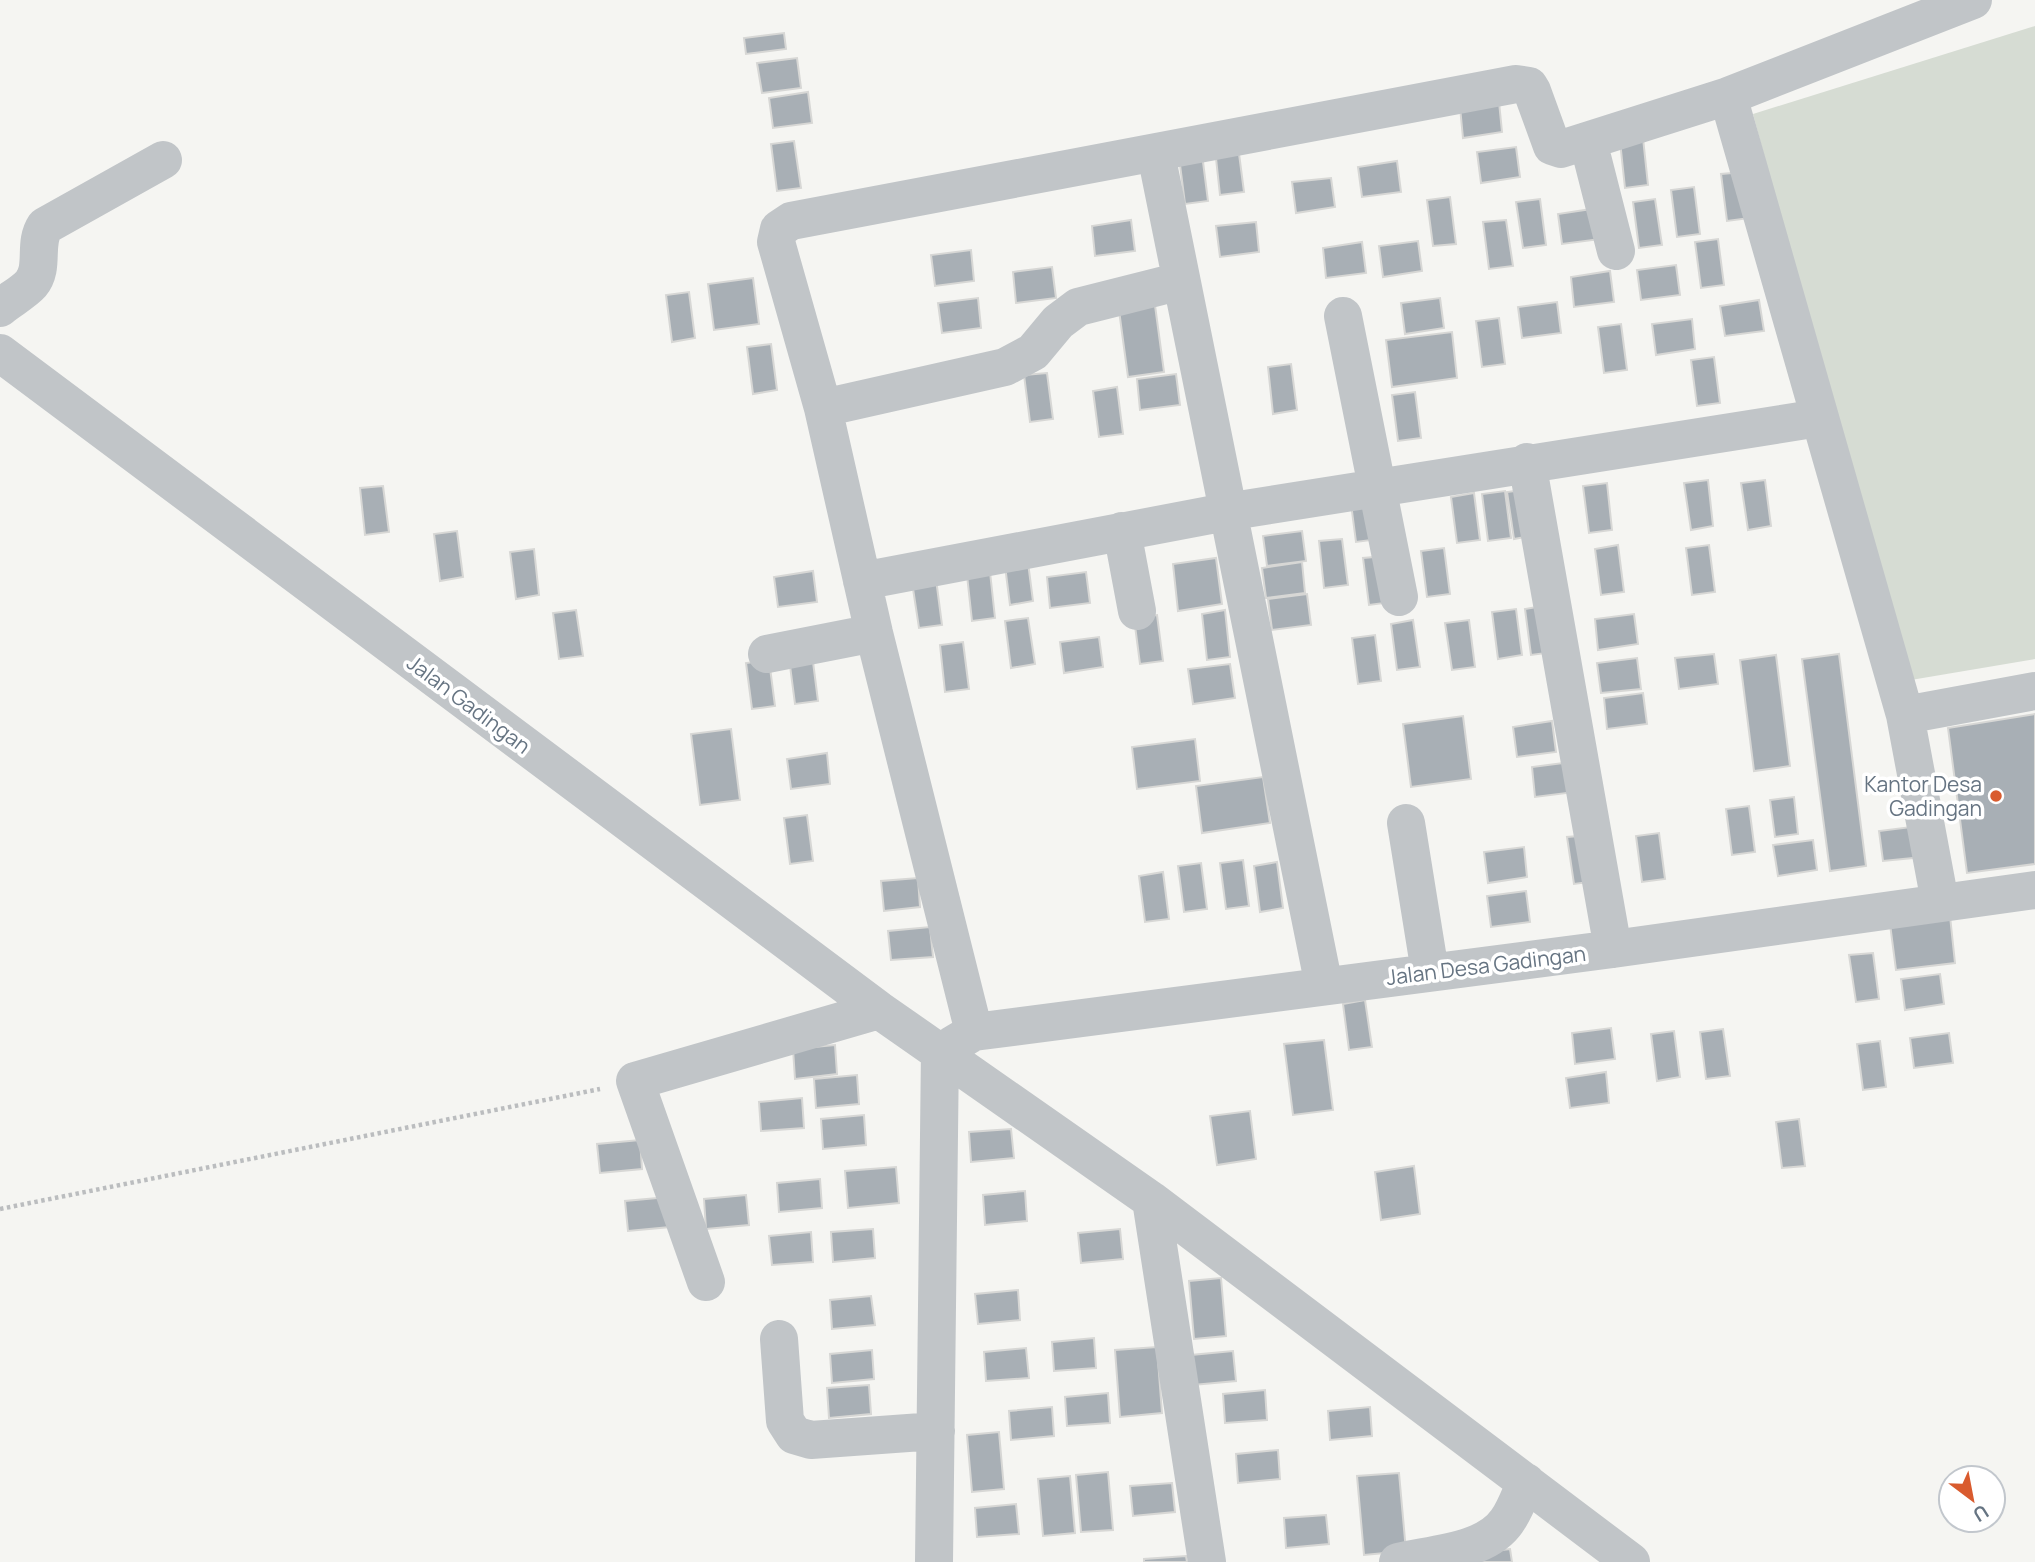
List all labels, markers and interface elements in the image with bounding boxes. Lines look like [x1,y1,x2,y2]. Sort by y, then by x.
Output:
street label: Jalan Gadingan [402,648,536,760]
place label: Kantor Desa Gadingan [1864,770,1982,822]
marker: Kantor Desa Gadingan [1988,788,2004,804]
street label: Jalan Desa Gadingan [1385,939,1587,991]
north arrow [1937,1464,2007,1534]
text: U [1968,1499,1994,1528]

